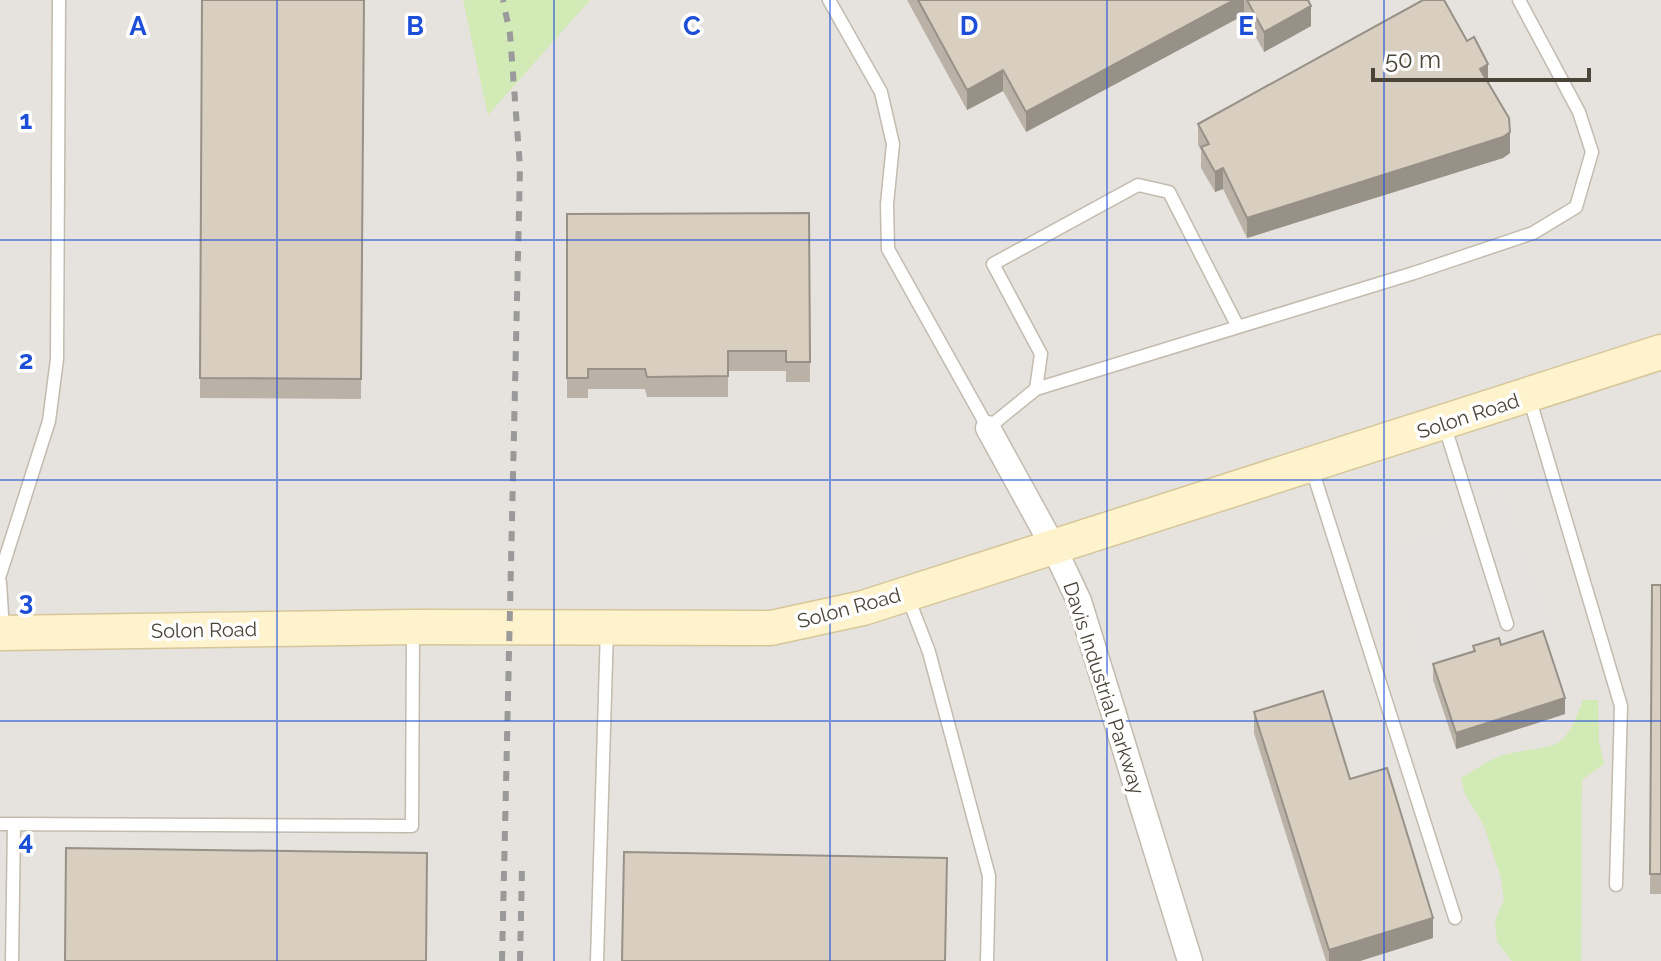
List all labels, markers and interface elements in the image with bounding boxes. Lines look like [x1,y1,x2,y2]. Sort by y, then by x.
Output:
text: A [129,11,147,41]
text: B [406,11,424,41]
text: C [683,11,701,41]
text: D [960,11,978,41]
text: E [1238,11,1254,41]
scale bar [1373,32,1589,82]
text: 50 m [1385,45,1441,74]
text: 1 [20,105,33,135]
text: 2 [19,345,33,375]
street label: Solon Road [1414,388,1522,444]
street label: Davis Industrial Parkway [1058,579,1150,798]
street label: Solon Road [795,583,903,633]
text: 3 [19,586,33,616]
street label: Solon Road [151,617,257,643]
text: 4 [19,826,33,856]

